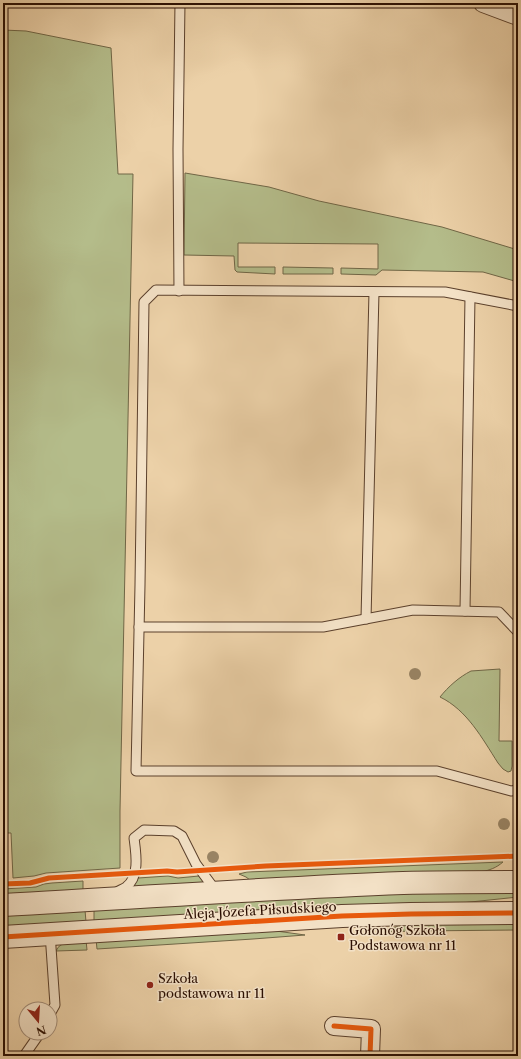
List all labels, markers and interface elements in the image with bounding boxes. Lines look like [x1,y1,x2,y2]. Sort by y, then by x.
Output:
street label: Aleja Józefa Piłsudskiego [182,898,337,922]
place label: Gołonóg Szkoła Podstawowa nr 11 [349,922,457,953]
marker: Gołonóg Szkoła Podstawowa nr 11 [336,932,346,942]
place label: Szkoła podstawowa nr 11 [158,970,265,1001]
marker: Szkoła podstawowa nr 11 [145,980,155,990]
north arrow [18,1001,58,1041]
text: N [34,1022,48,1039]

